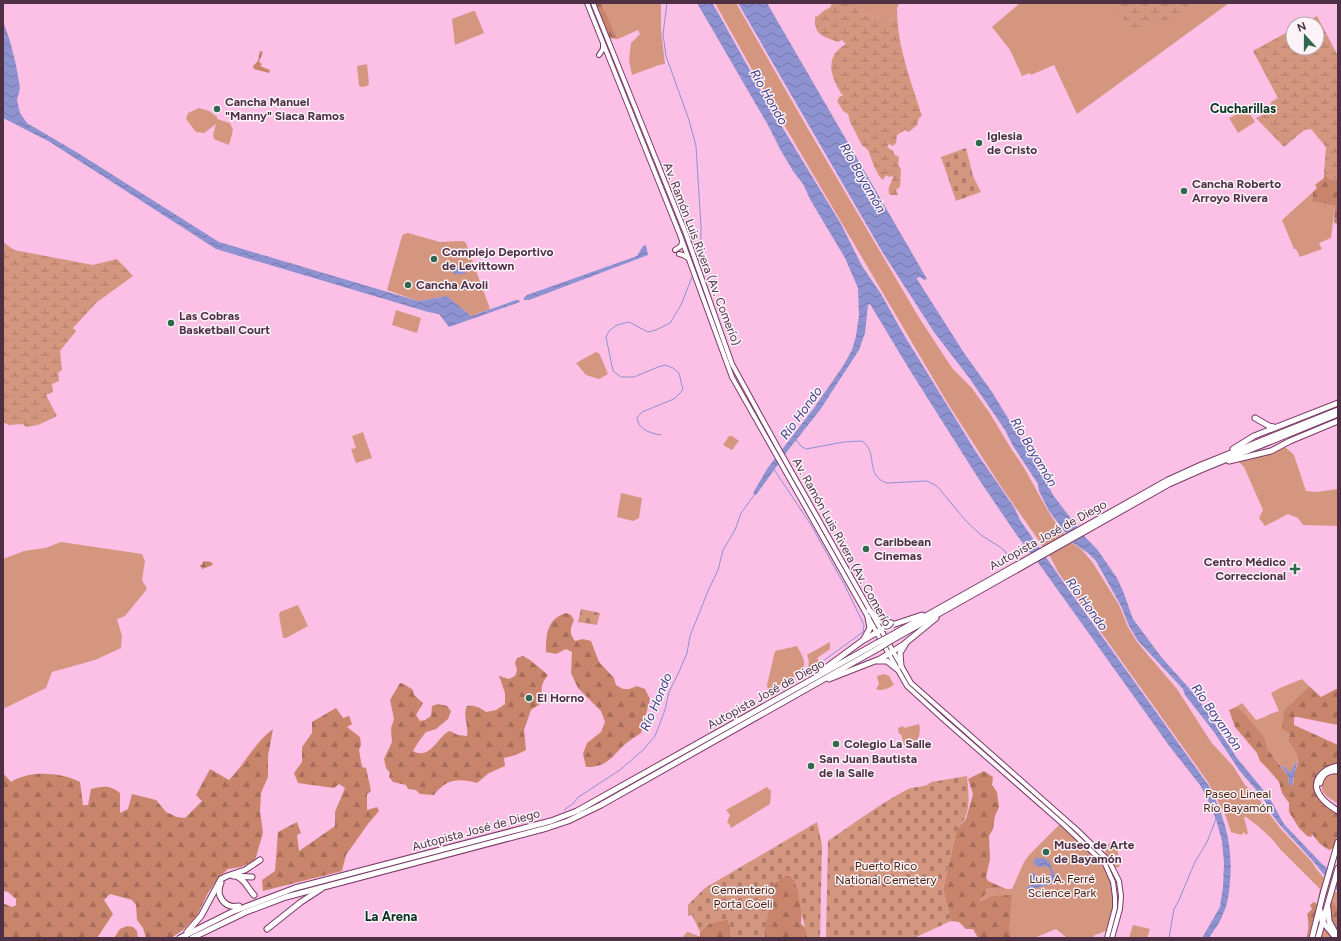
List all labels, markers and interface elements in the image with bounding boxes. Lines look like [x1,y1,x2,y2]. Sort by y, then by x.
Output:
north arrow [1285,16,1325,56]
text: N [1295,20,1308,35]
water label: Río Hondo [747,67,791,128]
place label: Cancha Manuel "Manny" Siaca Ramos [225,95,345,123]
district label: Cucharillas [1210,101,1276,116]
marker: Cancha Manuel "Manny" Siaca Ramos [212,104,222,114]
place label: Iglesia de Cristo [987,129,1037,157]
marker: Iglesia de Cristo [974,138,984,148]
water label: Río Bayamón [837,141,889,215]
street label: Av. Ramón Luis Rivera (Av. Comerío) [661,161,743,347]
place label: Cancha Roberto Arroyo Rivera [1192,177,1281,205]
marker: Cancha Roberto Arroyo Rivera [1179,186,1189,196]
place label: Complejo Deportivo de Levittown [442,245,553,273]
marker: Complejo Deportivo de Levittown [429,254,439,264]
place label: Cancha Avoli [416,278,488,292]
marker: Cancha Avoli [403,280,413,290]
place label: Las Cobras Basketball Court [179,309,270,337]
marker: Las Cobras Basketball Court [166,318,176,328]
water label: Río Hondo [777,383,825,442]
water label: Río Bayamón [1008,415,1060,489]
street label: Av. Ramón Luis Rivera (Av. Comerío) [790,455,896,633]
street label: Autopista José de Diego [987,497,1109,573]
place label: Caribbean Cinemas [874,535,931,563]
marker: Caribbean Cinemas [861,544,871,554]
place label: Centro Médico Correccional [1204,555,1286,583]
marker: Centro Médico Correccional [1289,563,1301,575]
water label: Río Hondo [1063,575,1111,634]
street label: Autopista José de Diego [705,656,827,732]
water label: Río Hondo [637,670,675,733]
water label: Río Bayamón [1189,681,1245,753]
place label: El Horno [537,691,584,705]
marker: El Horno [524,693,534,703]
place label: Colegio La Salle [844,737,932,751]
marker: Colegio La Salle [831,739,841,749]
place label: San Juan Bautista de la Salle [819,752,917,780]
marker: San Juan Bautista de la Salle [806,761,816,771]
park label: Paseo Lineal Río Bayamón [1203,787,1273,815]
street label: Autopista José de Diego [411,806,541,854]
place label: Museo de Arte de Bayamón [1054,838,1135,866]
marker: Museo de Arte de Bayamón [1041,847,1051,857]
park label: Puerto Rico National Cemetery [835,859,937,887]
park label: Luis A. Ferré Science Park [1028,872,1097,900]
park label: Cementerio Porta Coeli [711,883,775,911]
district label: La Arena [365,909,417,924]

